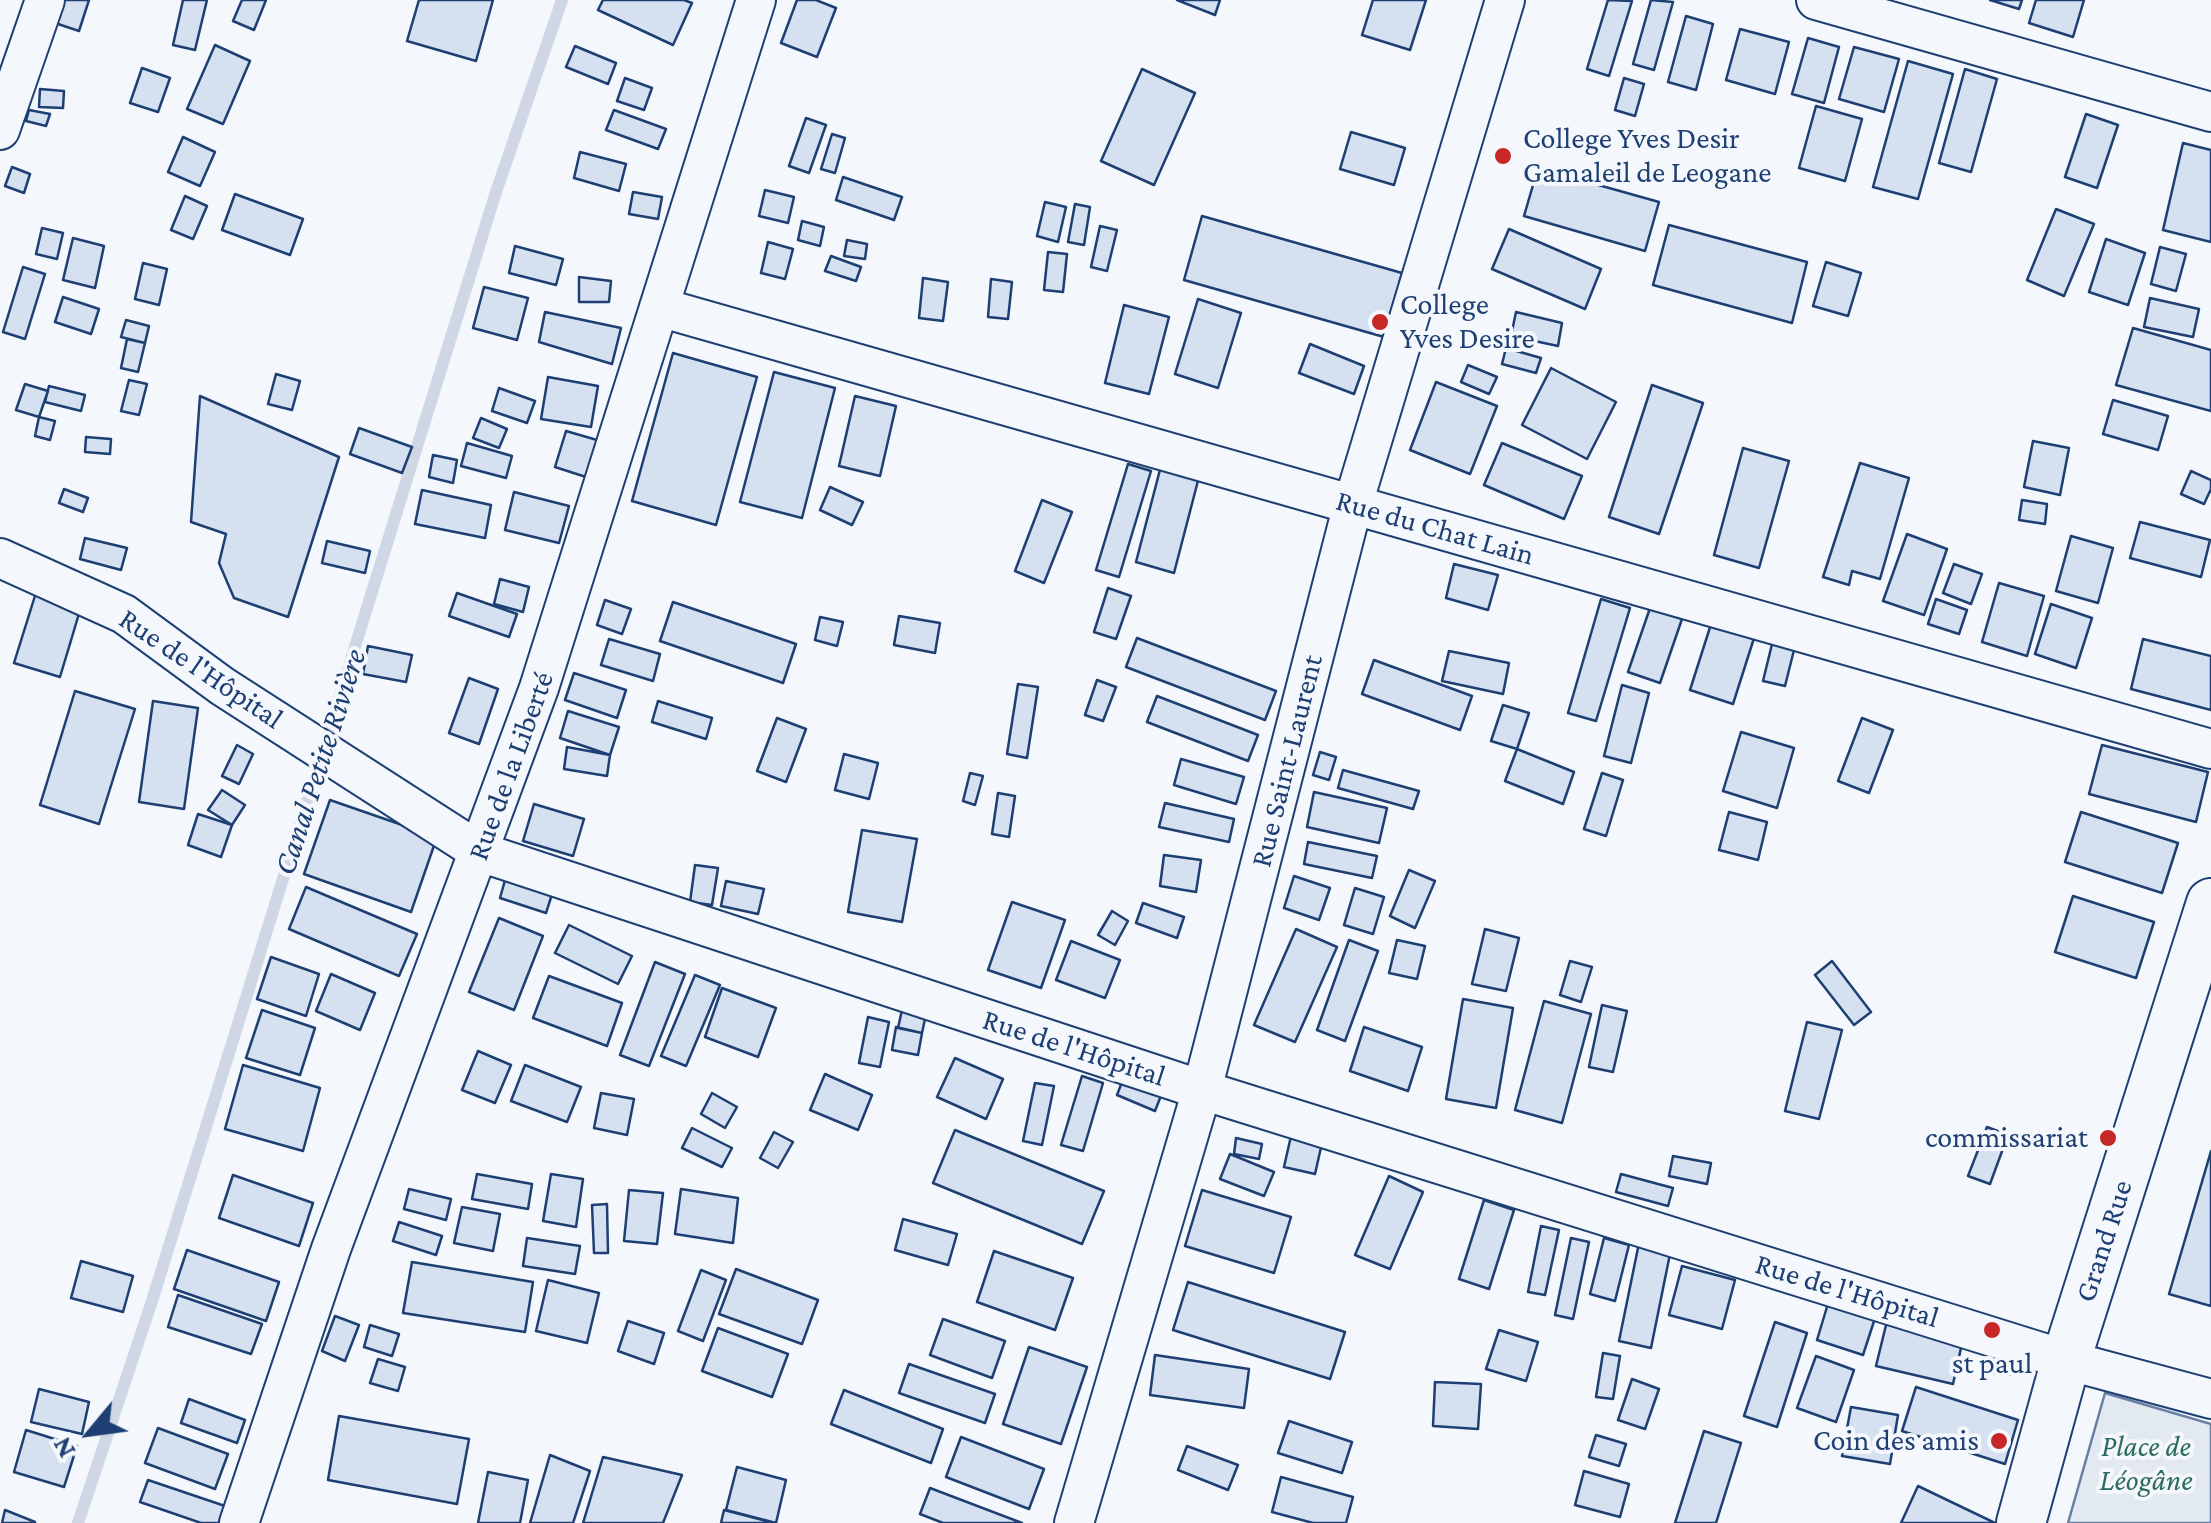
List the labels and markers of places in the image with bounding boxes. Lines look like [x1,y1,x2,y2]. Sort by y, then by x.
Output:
place label: College Yves Desir Gamaleil de Leogane [1523,121,1771,192]
marker: College Yves Desir Gamaleil de Leogane [1492,145,1514,167]
place label: College Yves Desire [1400,287,1535,358]
marker: College Yves Desire [1369,311,1391,333]
place label: commissariat [1925,1120,2088,1156]
marker: commissariat [2097,1127,2119,1149]
marker: st paul [1981,1319,2003,1341]
place label: st paul [1952,1346,2032,1382]
place label: Coin des amis [1813,1423,1979,1459]
marker: Coin des amis [1988,1430,2010,1452]

